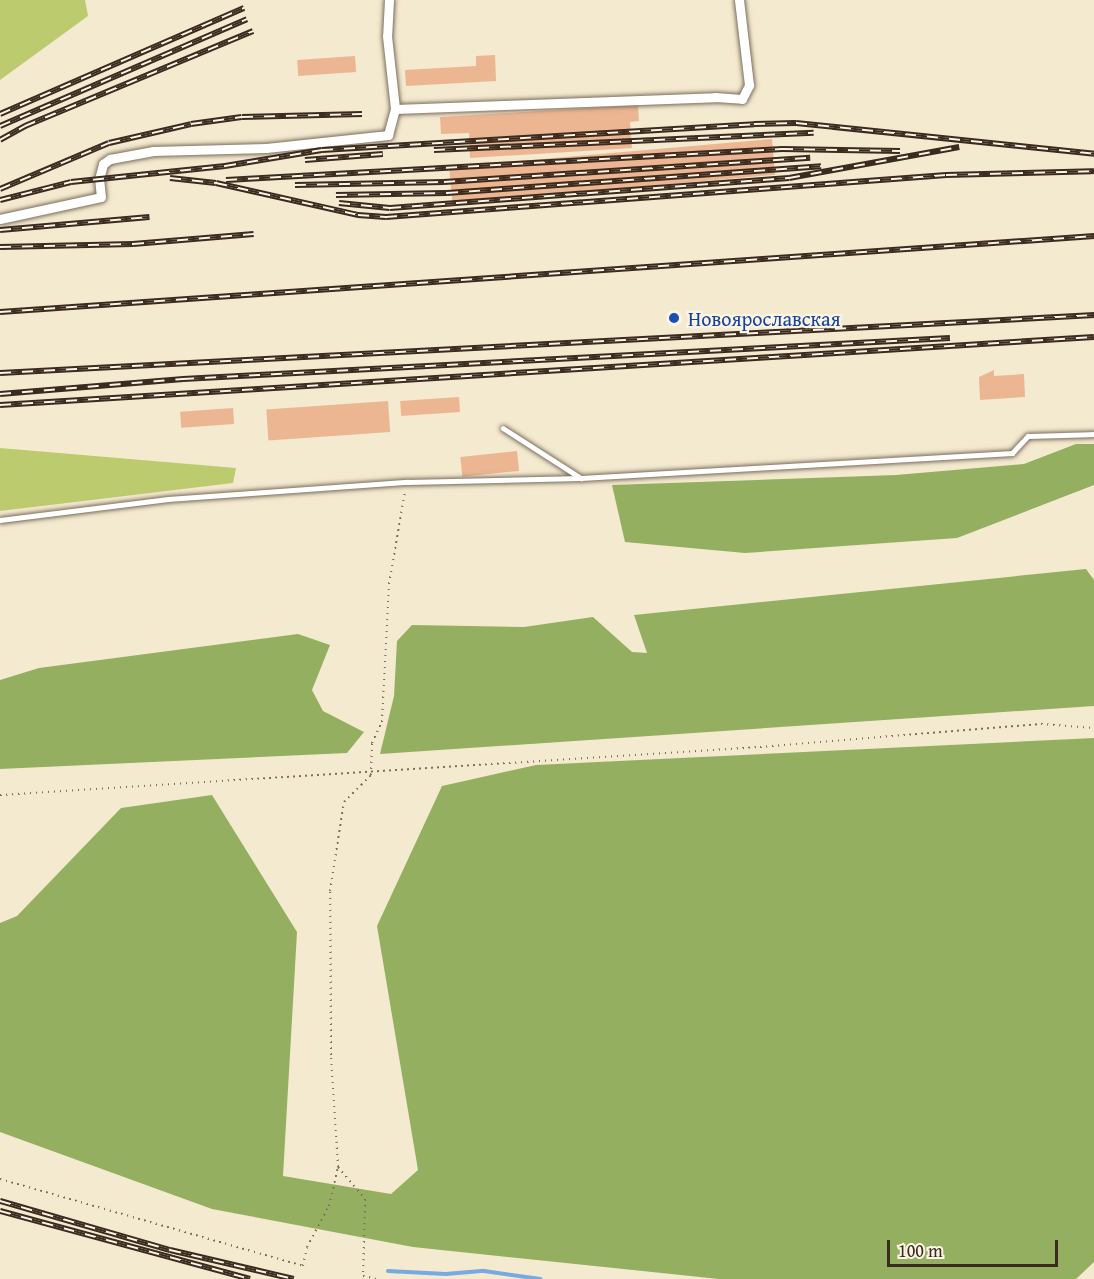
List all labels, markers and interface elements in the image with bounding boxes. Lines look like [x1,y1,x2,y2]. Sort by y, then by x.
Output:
place label: Новоярославская [688,306,841,330]
marker: Новоярославская [665,309,683,327]
scale bar [890,1228,1061,1266]
text: 100 m [898,1237,943,1264]

